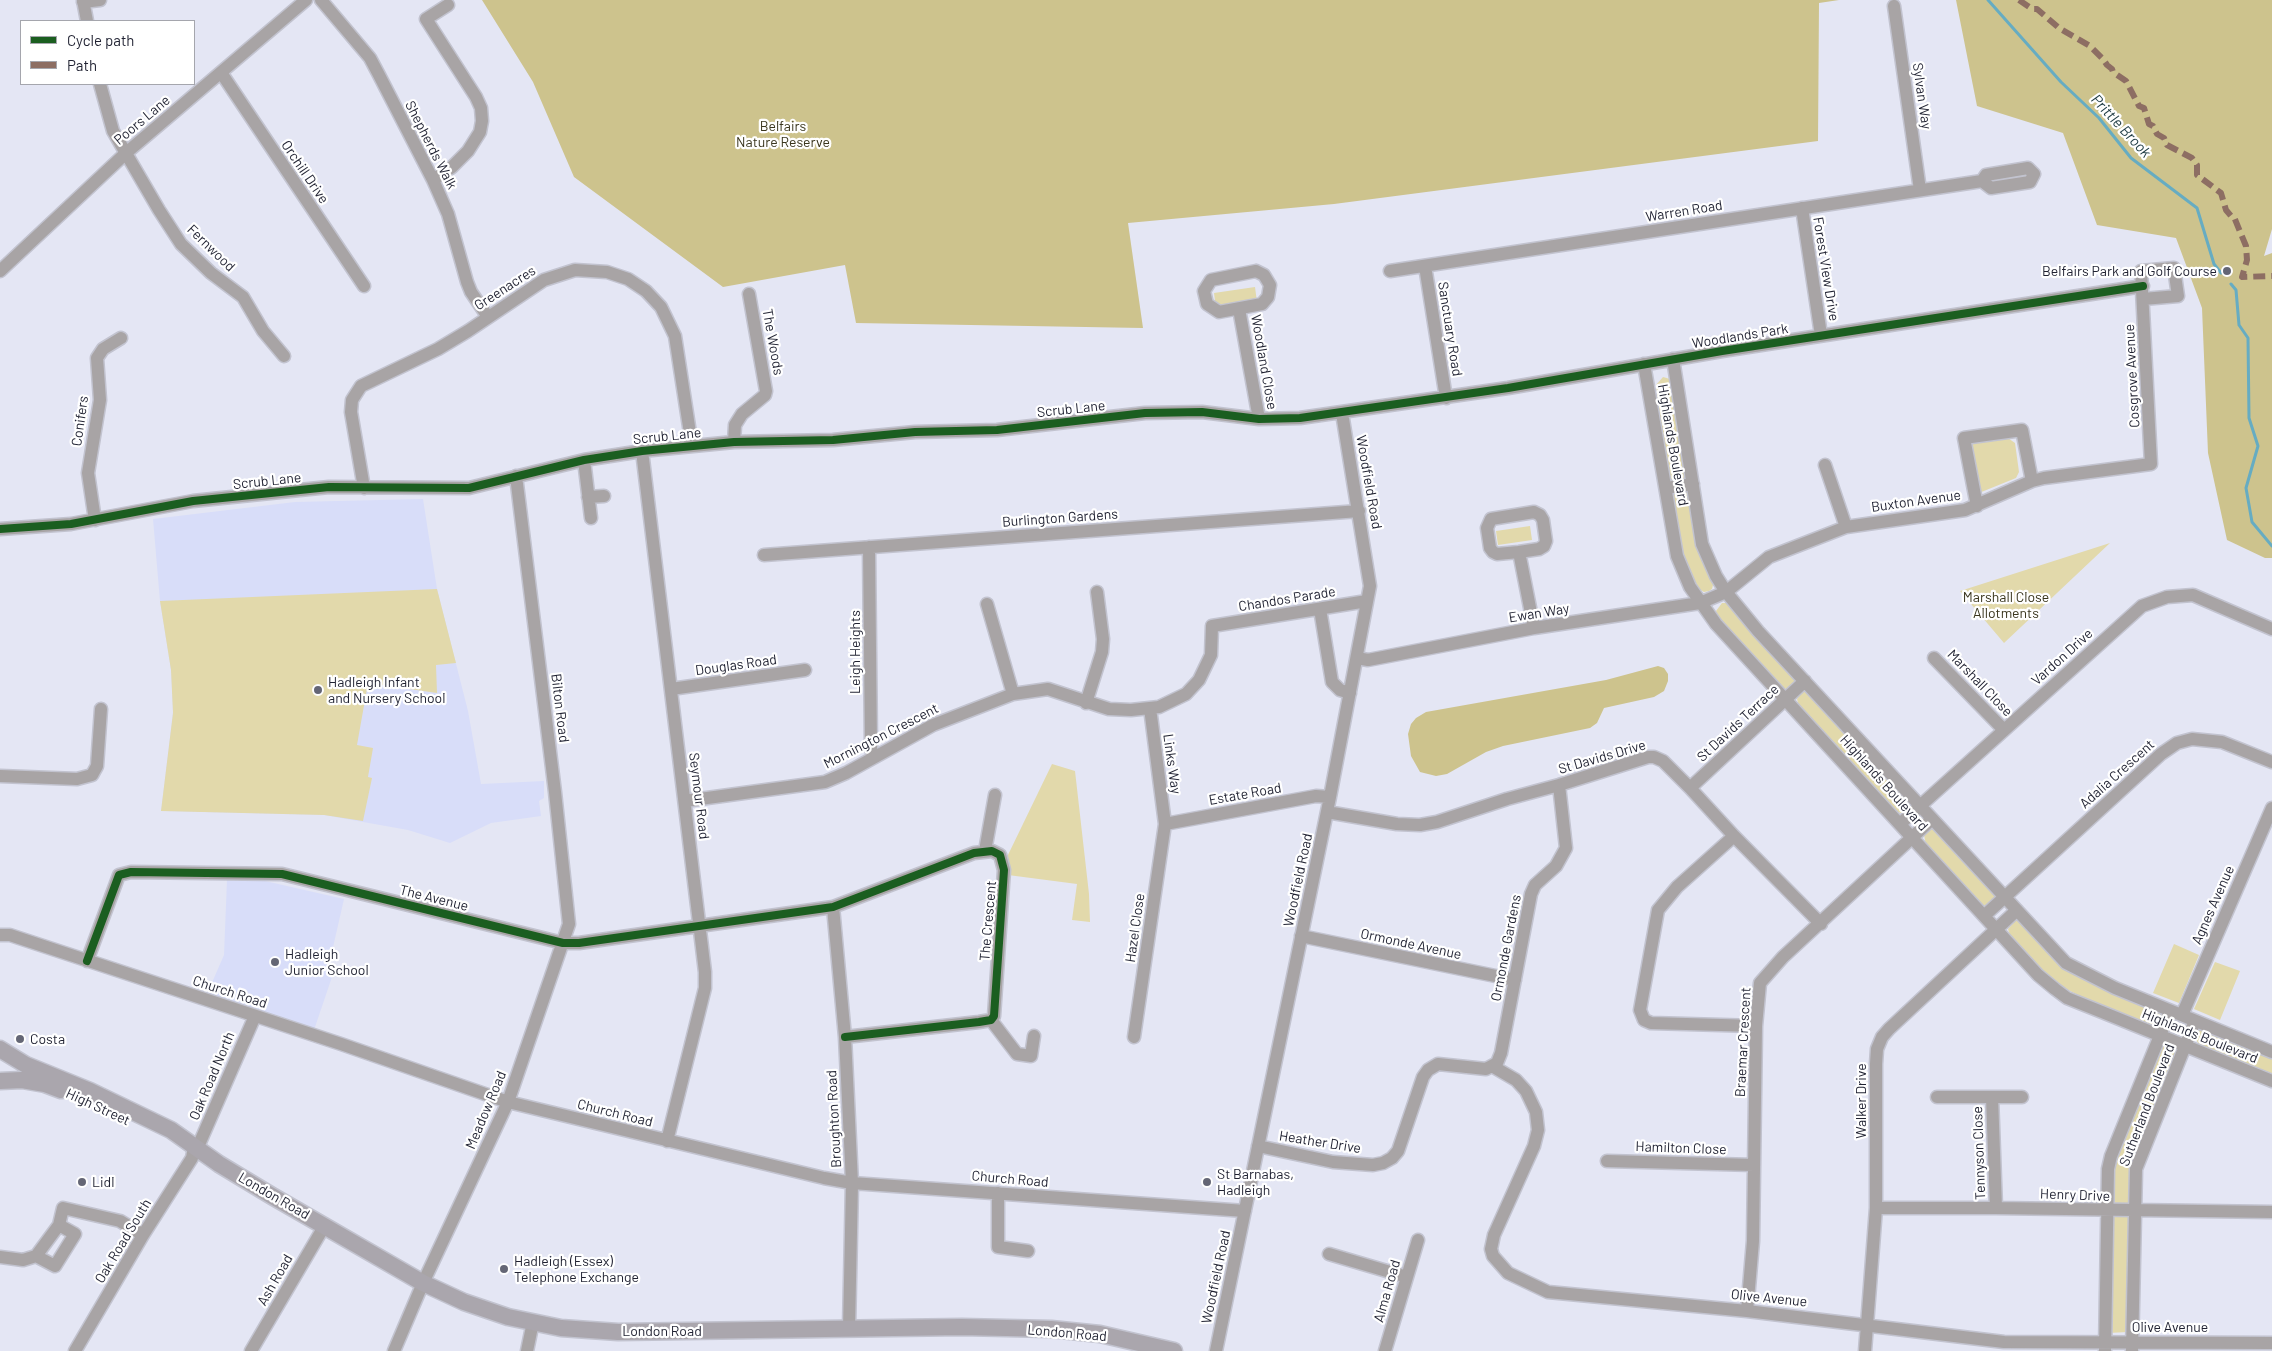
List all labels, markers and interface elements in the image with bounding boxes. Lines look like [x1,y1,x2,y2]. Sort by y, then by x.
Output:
legend [20,20,195,85]
text: Cycle path [67,31,134,49]
text: Path [67,56,97,74]
street label: Sylvan Way [1909,62,1935,130]
water label: Prittle Brook [2087,91,2155,161]
street label: Poors Lane [111,92,173,148]
street label: Shepherds Walk [402,98,460,192]
park label: Belfairs Nature Reserve [736,118,830,150]
street label: Orchill Drive [278,137,332,207]
street label: Warren Road [1644,197,1724,225]
street label: Forest View Drive [1809,216,1843,322]
street label: Fernwood [184,221,238,275]
street label: Greenacres [471,262,539,314]
place label: Belfairs Park and Golf Course [2042,263,2217,279]
marker: Belfairs Park and Golf Course [2221,265,2233,277]
street label: Sanctuary Road [1434,281,1466,377]
street label: The Woods [759,308,787,376]
street label: Woodland Close [1247,313,1281,411]
street label: Woodlands Park [1691,320,1789,352]
street label: Cosgrove Avenue [2121,324,2143,428]
street label: Highlands Boulevard [1654,383,1692,507]
street label: Conifers [68,395,92,447]
street label: Scrub Lane [1036,397,1106,421]
street label: Scrub Lane [632,424,702,448]
street label: Woodfield Road [1352,434,1386,530]
street label: Scrub Lane [232,469,302,493]
street label: Buxton Avenue [1870,486,1962,516]
street label: Burlington Gardens [1002,506,1118,530]
street label: Chandos Parade [1237,583,1337,615]
park label: Marshall Close Allotments [1963,589,2049,622]
street label: Ewan Way [1508,600,1570,626]
street label: Leigh Heights [847,610,863,694]
street label: Vardon Drive [2028,625,2096,689]
street label: Marshall Close [1944,646,2016,720]
street label: Douglas Road [694,651,778,679]
street label: Bilton Road [547,673,573,743]
place label: Hadleigh Infant and Nursery School [328,674,445,706]
street label: St Davids Terrace [1694,681,1782,765]
marker: Hadleigh Infant and Nursery School [312,684,324,696]
street label: Mornington Crescent [821,700,941,772]
street label: Highlands Boulevard [1836,731,1932,835]
street label: Links Way [1159,733,1185,795]
street label: St Davids Drive [1556,736,1648,778]
street label: Adalia Crescent [2076,736,2158,812]
street label: Seymour Road [685,752,713,840]
street label: Estate Road [1207,779,1283,809]
street label: Woodfield Road [1280,832,1316,928]
street label: Agnes Avenue [2188,863,2238,947]
street label: The Crescent [976,880,1000,962]
street label: The Avenue [398,881,470,915]
street label: Hazel Close [1122,892,1148,964]
street label: Ormonde Gardens [1487,893,1525,1003]
street label: Ormonde Avenue [1359,925,1463,963]
place label: Hadleigh Junior School [285,946,369,979]
marker: Hadleigh Junior School [269,956,281,968]
street label: Church Road [191,972,269,1012]
street label: Braemar Crescent [1732,987,1754,1097]
street label: Highlands Boulevard [2140,1005,2260,1067]
street label: Oak Road North [186,1029,238,1123]
place label: Costa [30,1031,65,1047]
marker: Costa [14,1033,26,1045]
street label: Sutherland Boulevard [2116,1041,2178,1169]
street label: Walker Drive [1853,1063,1869,1139]
street label: Meadow Road [462,1068,510,1152]
street label: Broughton Road [823,1070,845,1168]
street label: High Street [63,1085,133,1129]
street label: Church Road [576,1096,654,1130]
street label: Tennyson Close [1969,1106,1989,1200]
street label: Heather Drive [1278,1127,1362,1157]
street label: Hamilton Close [1635,1138,1727,1158]
place label: St Barnabas, Hadleigh [1217,1166,1294,1198]
street label: Church Road [971,1167,1049,1191]
street label: London Road [235,1169,313,1223]
place label: Lidl [92,1174,114,1190]
marker: Lidl [76,1176,88,1188]
marker: St Barnabas, Hadleigh [1201,1176,1213,1188]
street label: Henry Drive [2040,1185,2110,1205]
street label: Oak Road South [91,1196,155,1286]
street label: Woodfield Road [1198,1229,1234,1325]
street label: Ash Road [254,1251,296,1309]
place label: Hadleigh (Essex) Telephone Exchange [514,1253,639,1285]
street label: Alma Road [1370,1258,1404,1324]
marker: Hadleigh (Essex) Telephone Exchange [498,1263,510,1275]
street label: Olive Avenue [1730,1286,1808,1310]
street label: Olive Avenue [2132,1319,2208,1335]
street label: London Road [1027,1321,1107,1345]
street label: London Road [622,1323,702,1339]

